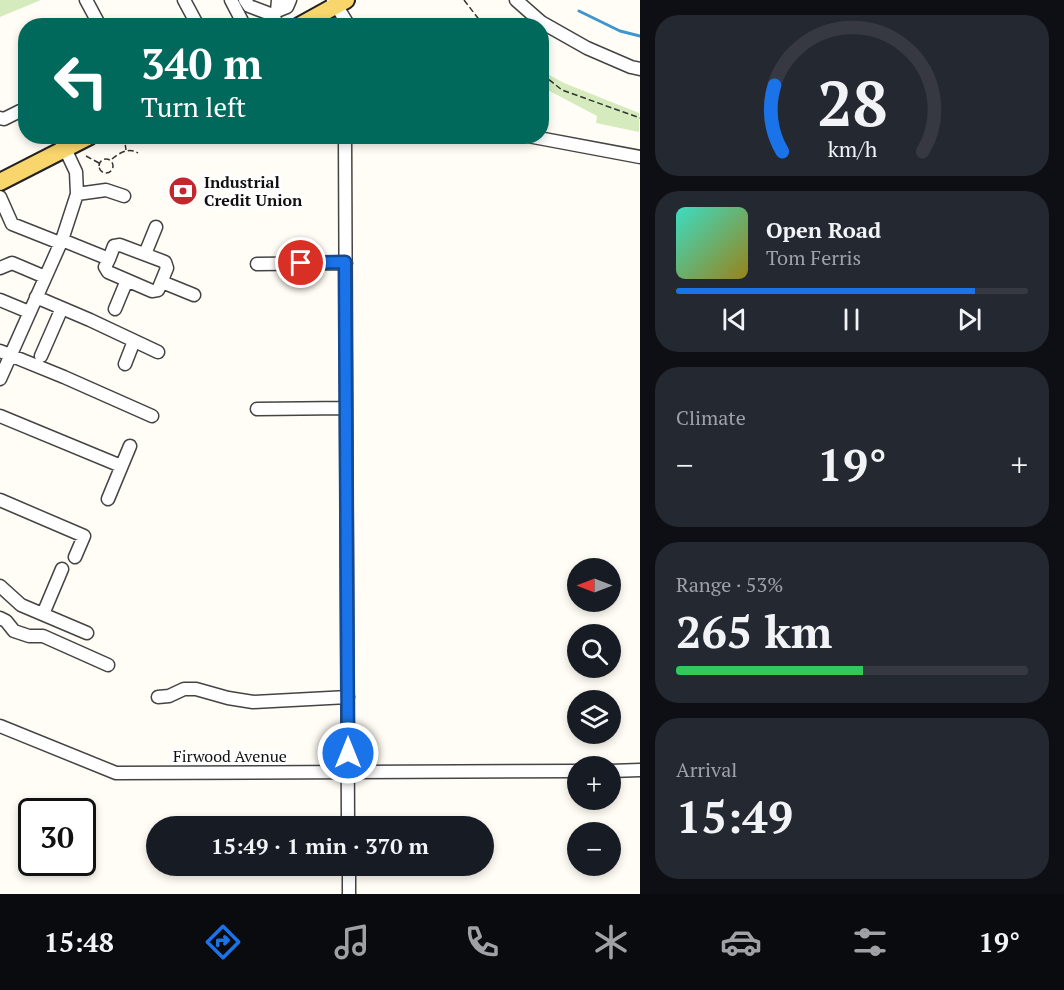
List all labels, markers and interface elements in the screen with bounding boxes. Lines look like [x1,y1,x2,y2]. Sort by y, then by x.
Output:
text: 340 m [141,35,262,91]
icon: left [42,42,120,120]
text: 28 [817,62,887,145]
text: Turn left [141,89,246,125]
text: km/h [827,136,877,164]
place label: Industrial Credit Union [204,171,303,211]
bank icon: Industrial Credit Union [167,175,199,207]
text: Open Road [766,215,881,244]
pin [275,237,326,288]
text: Tom Ferris [766,244,861,271]
icon: arrive [284,246,317,279]
icon: previous [718,303,751,336]
icon: pause [835,303,868,336]
icon: next [953,303,986,336]
text: Climate [676,404,746,431]
text: 19° [817,434,887,494]
text: − [676,443,694,486]
text: + [1010,443,1028,486]
north arrow [567,558,621,612]
map controls [567,558,621,876]
text: Range · 53% [676,571,783,598]
text: 265 km [676,601,832,661]
button: search [567,624,621,678]
button: layers [567,690,621,744]
position arrow [316,721,380,785]
street label: Firwood Avenue [173,745,287,767]
button: + [567,756,621,810]
text: Arrival [676,756,737,783]
text: 15:49 [676,786,793,846]
speed limit sign: 30 [18,798,96,876]
button: − [567,822,621,876]
text: 15:49 · 1 min · 370 m [211,831,429,860]
icon: directions [202,921,244,963]
icon: music [331,921,373,963]
icon: phone [461,921,503,963]
icon: climate [590,921,632,963]
icon: car [720,921,762,963]
icon: filters [849,921,891,963]
text: 15:48 [44,924,114,960]
text: 19° [979,924,1020,960]

